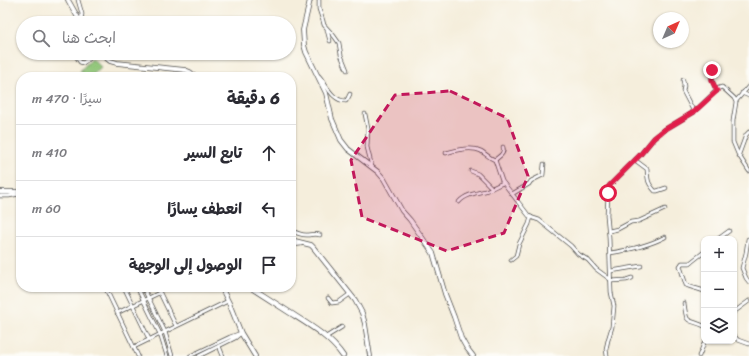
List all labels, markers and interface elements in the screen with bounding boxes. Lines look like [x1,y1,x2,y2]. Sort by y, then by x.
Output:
north arrow [653,12,689,48]
search box [16,16,296,60]
text: ابحث هنا [62,25,116,51]
icon: search [30,27,52,49]
route end [703,61,721,79]
text: 6 دقيقة [227,83,280,113]
text: سيرًا · 470 m [32,87,102,110]
text: تابع السير [185,140,242,166]
text: 410 m [32,141,67,164]
icon: ahead [258,142,280,164]
route start [599,184,617,202]
text: انعطف يسارًا [167,196,242,222]
text: 60 m [32,197,61,220]
icon: left [258,198,280,220]
map controls [701,236,737,344]
button: + [701,236,737,272]
text: الوصول إلى الوجهة [129,252,242,278]
icon: arrive [258,254,280,276]
button: − [701,272,737,308]
button: layers [701,308,737,344]

